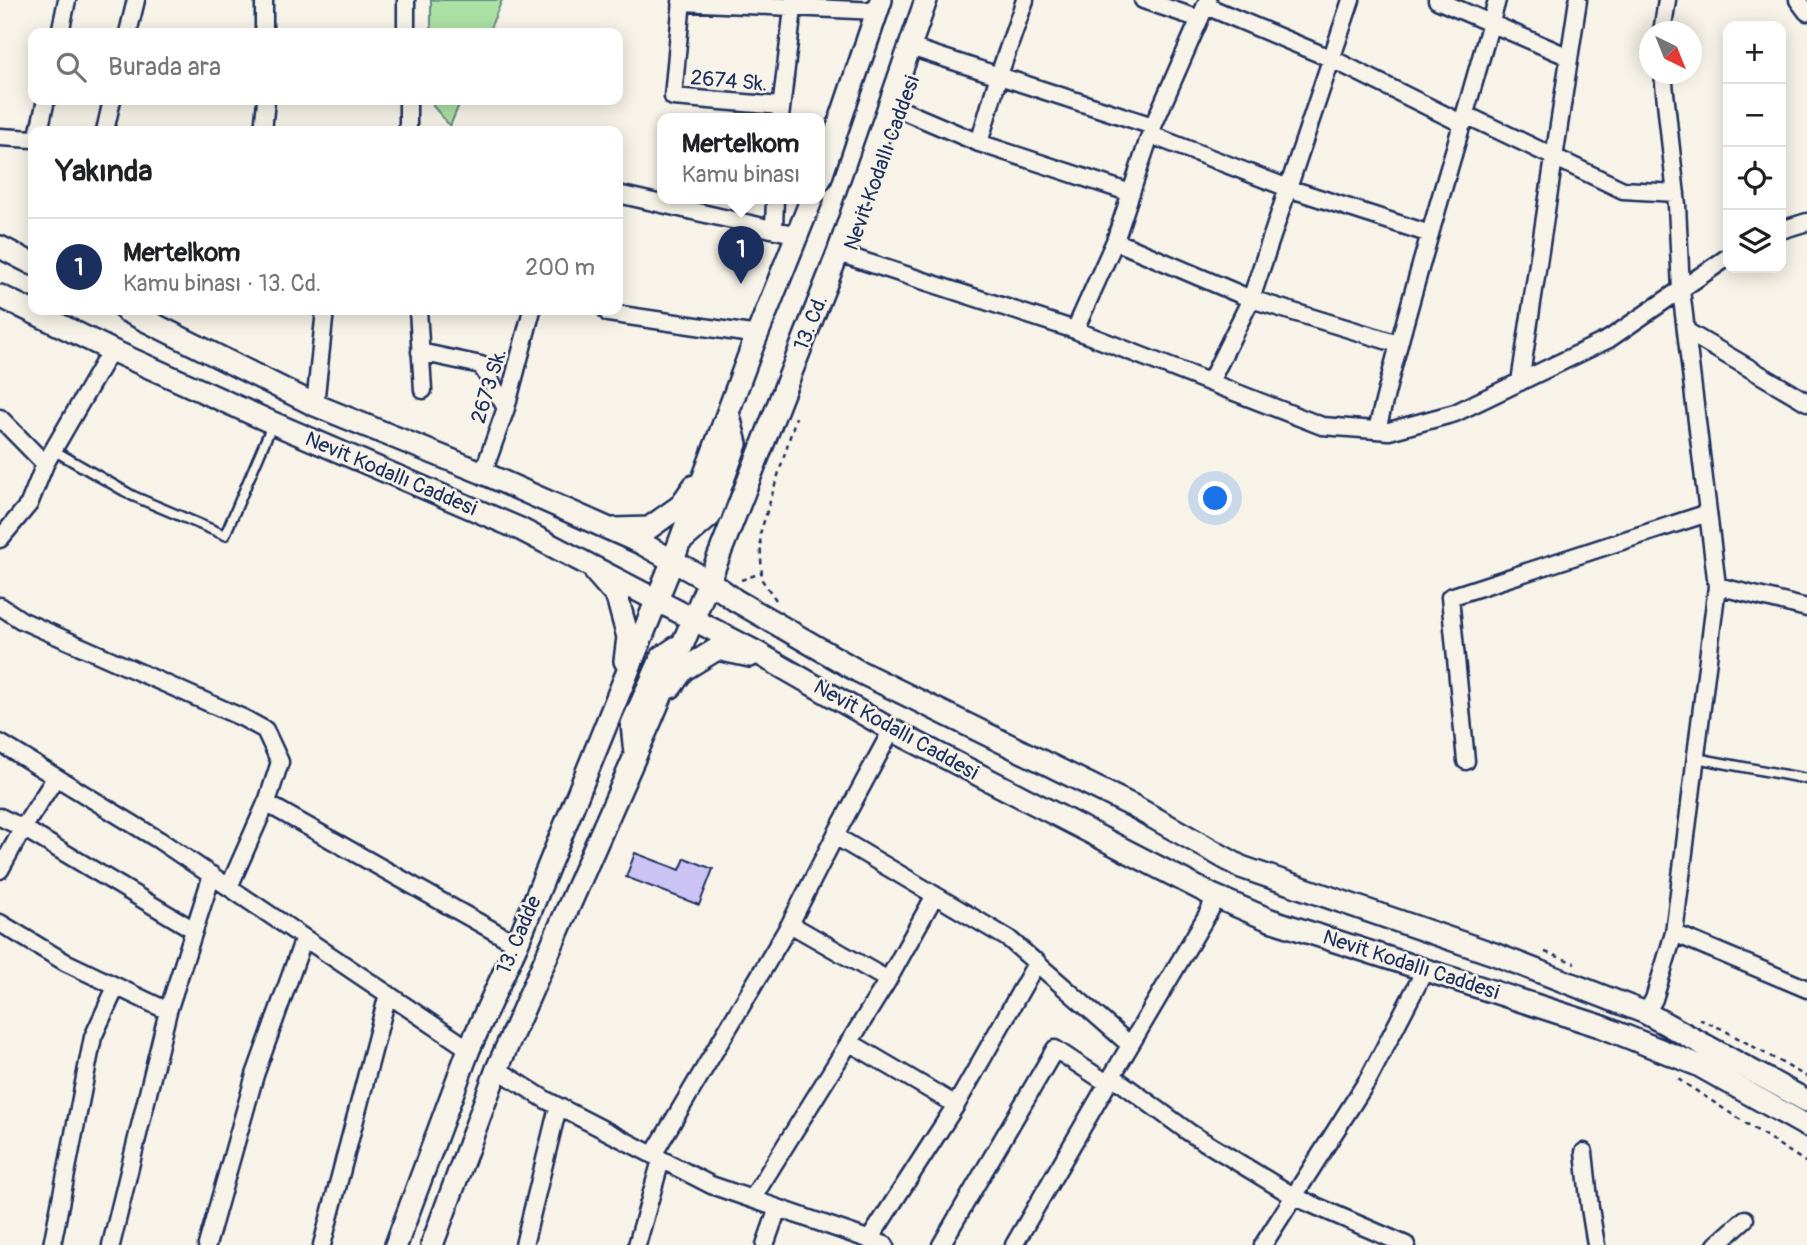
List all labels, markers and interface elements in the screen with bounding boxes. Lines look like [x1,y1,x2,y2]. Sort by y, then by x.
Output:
north arrow [1639,21,1702,84]
map controls [1723,21,1786,273]
button: + [1723,21,1786,84]
search box [28,28,623,105]
icon: search [52,48,90,86]
text: Burada ara [108,51,221,83]
street label: 2674 Sk. [689,64,769,98]
street label: Nevit Kodallı Caddesi [838,72,926,254]
button: − [1723,84,1786,147]
popup [657,113,825,204]
text: Mertelkom [682,128,799,160]
button: locate [1723,147,1786,210]
text: Yakında [56,153,152,190]
text: Kamu binası [682,160,800,189]
button: layers [1723,210,1786,273]
pin: 1 [718,226,764,284]
text: Mertelkom [123,237,240,269]
text: 1 [75,253,84,282]
text: 200 m [525,253,595,282]
text: Kamu binası · 13. Cd. [123,269,321,298]
street label: 13. Cd. [788,292,834,354]
street label: 2673 Sk. [465,345,513,427]
street label: Nevit Kodallı Caddesi [301,426,481,522]
your location [1198,481,1232,515]
street label: Nevit Kodallı Caddesi [809,674,983,787]
street label: 13. Cadde [490,891,548,978]
street label: Nevit Kodallı Caddesi [1319,924,1503,1006]

